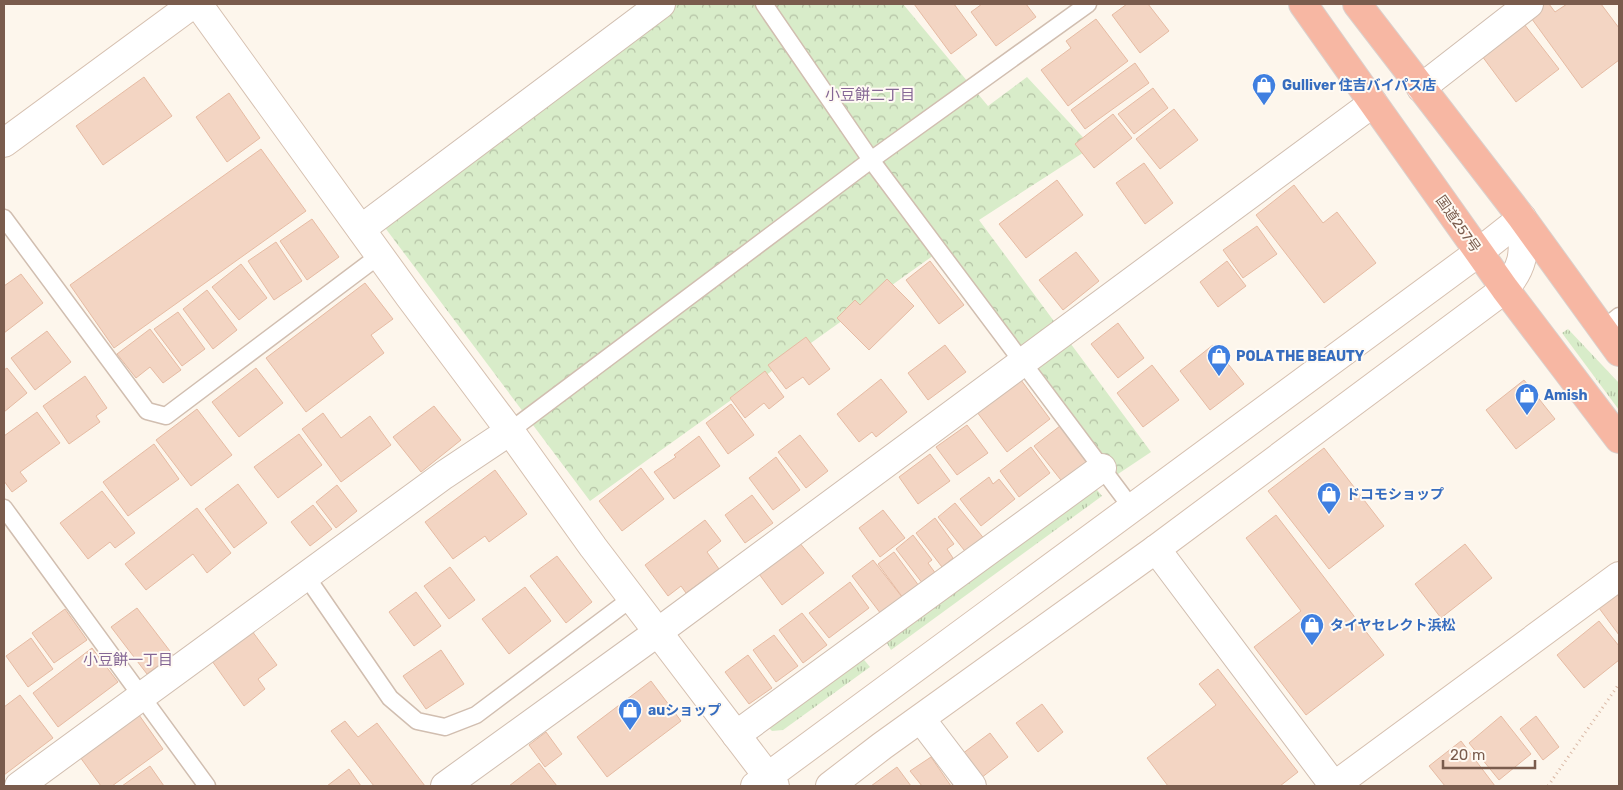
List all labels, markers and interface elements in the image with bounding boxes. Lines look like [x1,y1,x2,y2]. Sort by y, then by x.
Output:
shop icon: Gulliver 住吉バイパス店 [1251,72,1277,106]
place label: Gulliver 住吉バイパス店 [1282,77,1436,94]
district label: 小豆餅二丁目 [825,86,915,104]
street label: 国道257号 [1432,192,1484,256]
shop icon: POLA THE BEAUTY [1206,343,1232,377]
place label: POLA THE BEAUTY [1236,348,1365,365]
shop icon: Amish [1514,382,1540,416]
place label: Amish [1544,387,1588,404]
shop icon: ドコモショップ [1316,481,1342,515]
place label: ドコモショップ [1346,486,1444,503]
shop icon: タイヤセレクト浜松 [1299,612,1325,646]
place label: タイヤセレクト浜松 [1330,617,1456,634]
district label: 小豆餅一丁目 [83,651,173,669]
shop icon: auショップ [617,697,643,731]
place label: auショップ [648,702,721,719]
scale bar [1443,738,1536,770]
text: 20 m [1450,746,1485,764]

